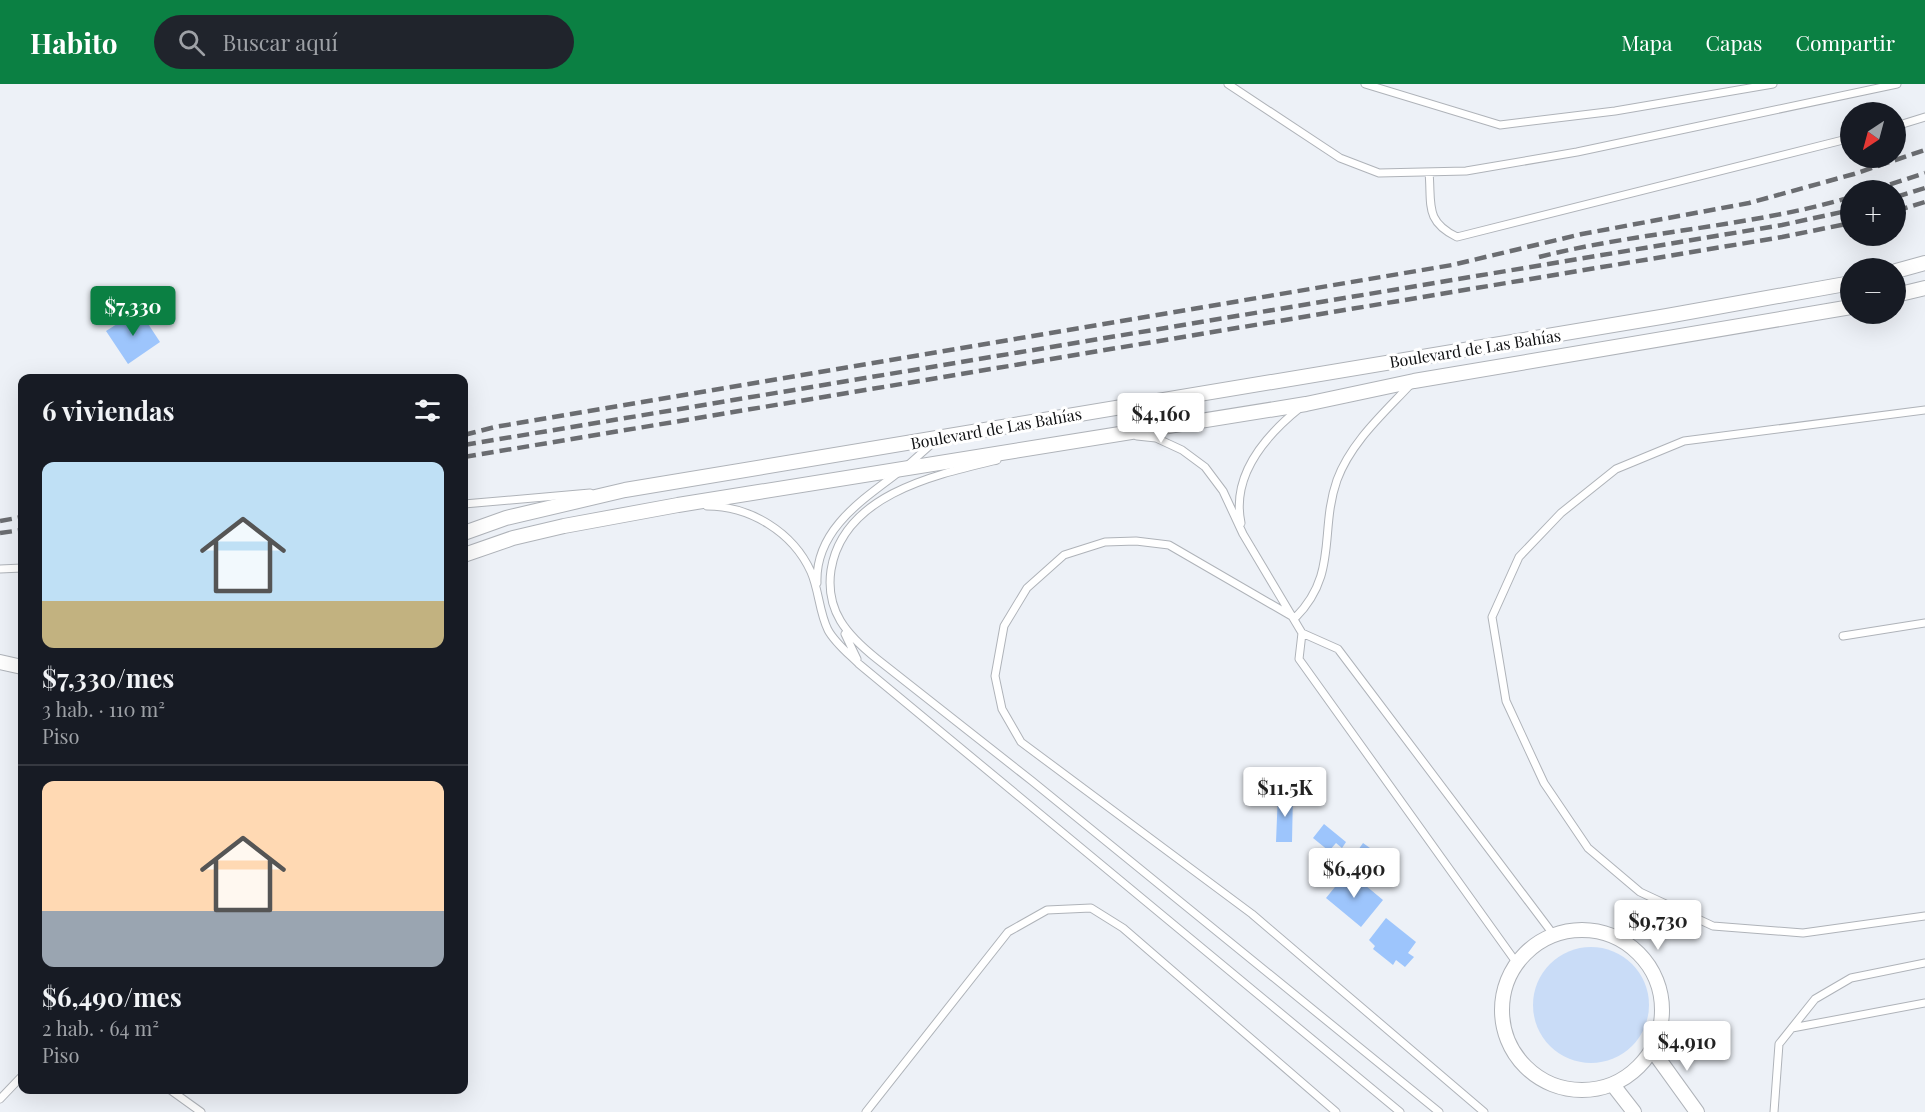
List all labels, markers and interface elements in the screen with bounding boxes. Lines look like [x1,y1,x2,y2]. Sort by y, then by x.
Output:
search box [154,15,574,69]
text: Habito [30,24,118,61]
icon: search [175,26,208,59]
text: Buscar aquí [223,27,338,57]
text: Mapa [1621,28,1673,56]
text: Capas [1706,28,1762,56]
text: Compartir [1795,28,1895,56]
north arrow [1840,102,1906,168]
map controls [1840,102,1906,324]
button: + [1840,180,1906,246]
button: − [1840,258,1906,324]
pin: $7,330 [84,286,182,337]
text: $7,330 [104,292,162,319]
street label: Boulevard de Las Bahías [1388,324,1562,372]
text: 6 viviendas [42,393,175,428]
pin: $4,160 [1112,393,1210,444]
icon: filters [411,394,444,427]
text: $4,160 [1131,399,1191,426]
street label: Boulevard de Las Bahías [909,403,1083,453]
icon: home [189,501,297,609]
text: $7,330/mes [42,660,174,695]
text: 3 hab. · 110 m² [42,695,165,722]
text: Piso [42,722,79,749]
pin: $11.5K [1236,767,1334,818]
text: $11.5K [1257,773,1313,800]
icon: home [189,820,297,928]
pin: $6,490 [1305,848,1403,899]
text: $6,490 [1323,854,1385,881]
pin: $9,730 [1609,900,1707,951]
text: $9,730 [1628,906,1688,933]
text: $6,490/mes [42,979,182,1014]
text: 2 hab. · 64 m² [42,1014,159,1041]
pin: $4,910 [1638,1021,1736,1072]
text: $4,910 [1658,1027,1716,1054]
text: Piso [42,1041,79,1068]

